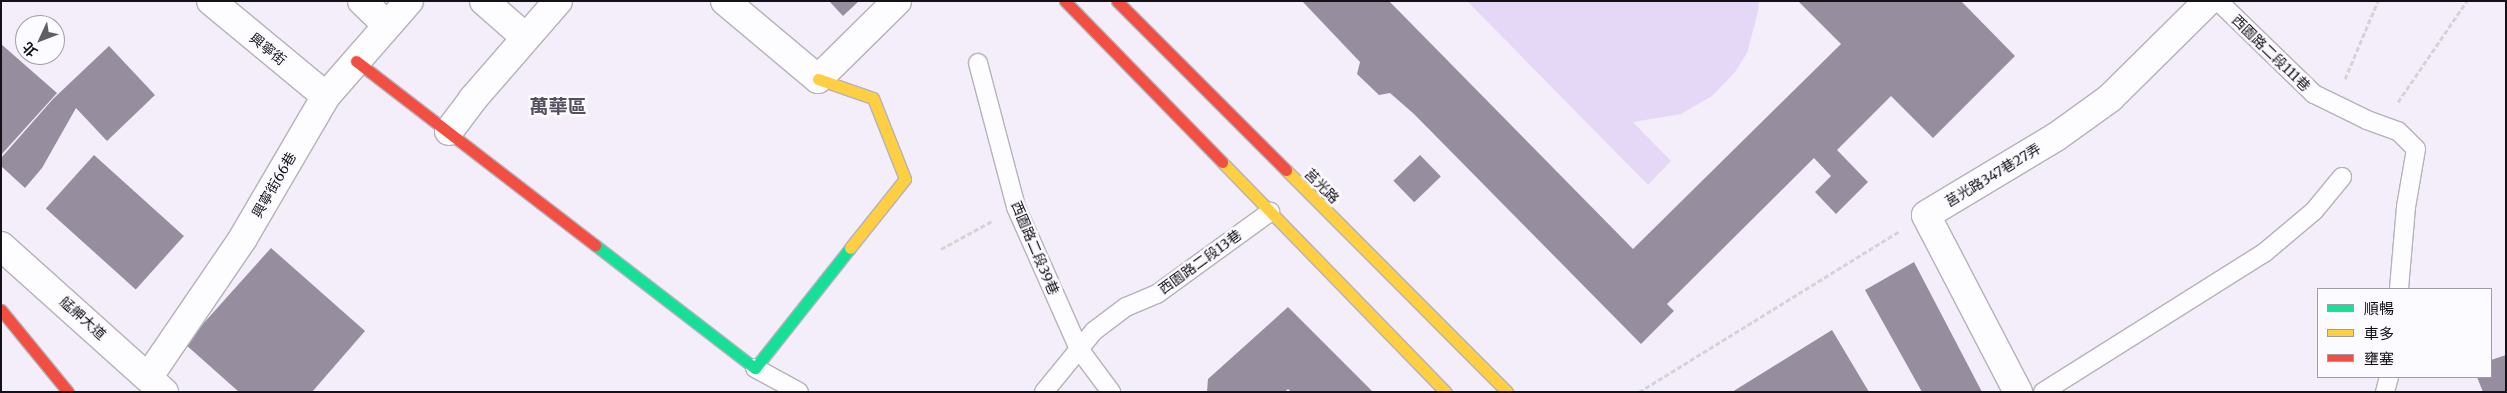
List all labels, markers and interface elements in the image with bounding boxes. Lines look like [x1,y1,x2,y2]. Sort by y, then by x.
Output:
street label: 西園路二段111巷 [2228,11,2314,95]
north arrow [15,15,65,65]
street label: 興寧街 [246,29,290,69]
text: 北 [18,38,41,61]
district label: 萬華區 [530,96,586,118]
street label: 莒光路347巷27弄 [1942,140,2044,210]
street label: 興寧街66巷 [248,149,300,221]
street label: 莒光路 [1301,165,1343,207]
street label: 西園路二段39巷 [1008,199,1062,297]
street label: 西園路二段13巷 [1155,226,1245,298]
legend [2317,288,2492,378]
street label: 艋舺大道 [57,293,109,343]
text: 順暢 [2364,299,2394,318]
text: 車多 [2364,324,2394,343]
text: 壅塞 [2364,349,2394,368]

